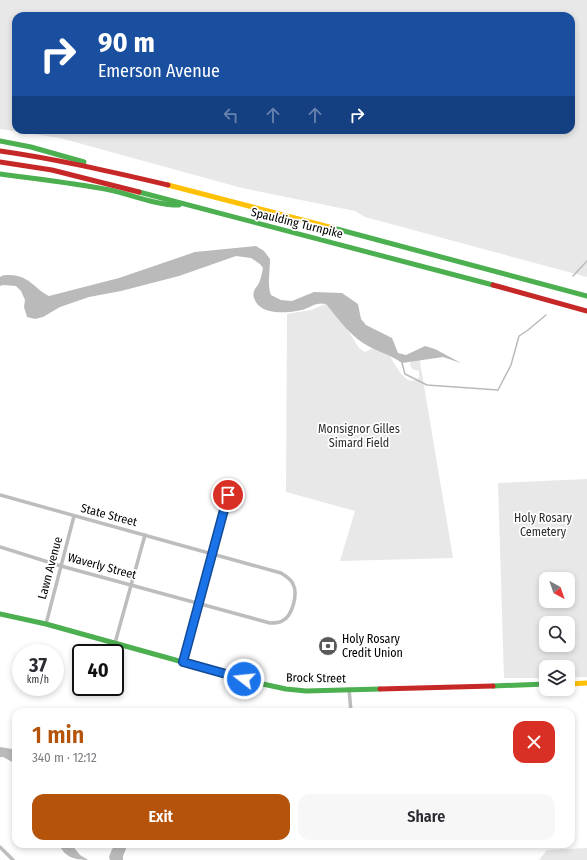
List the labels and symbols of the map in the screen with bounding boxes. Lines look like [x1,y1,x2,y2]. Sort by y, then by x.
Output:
street label: Spaulding Turnpike [249,205,345,241]
park label: Monsignor Gilles Simard Field [318,422,400,450]
pin [211,478,245,512]
street label: State Street [79,501,139,529]
park label: Holy Rosary Cemetery [514,511,573,539]
street label: Lawn Avenue [35,535,65,601]
street label: Waverly Street [66,550,138,582]
north arrow [539,572,575,608]
place label: Holy Rosary Credit Union [342,632,403,660]
bank icon: Holy Rosary Credit Union [317,635,339,657]
speed limit sign: 40 [72,644,124,696]
position arrow [223,658,265,700]
street label: Brock Street [286,670,346,686]

